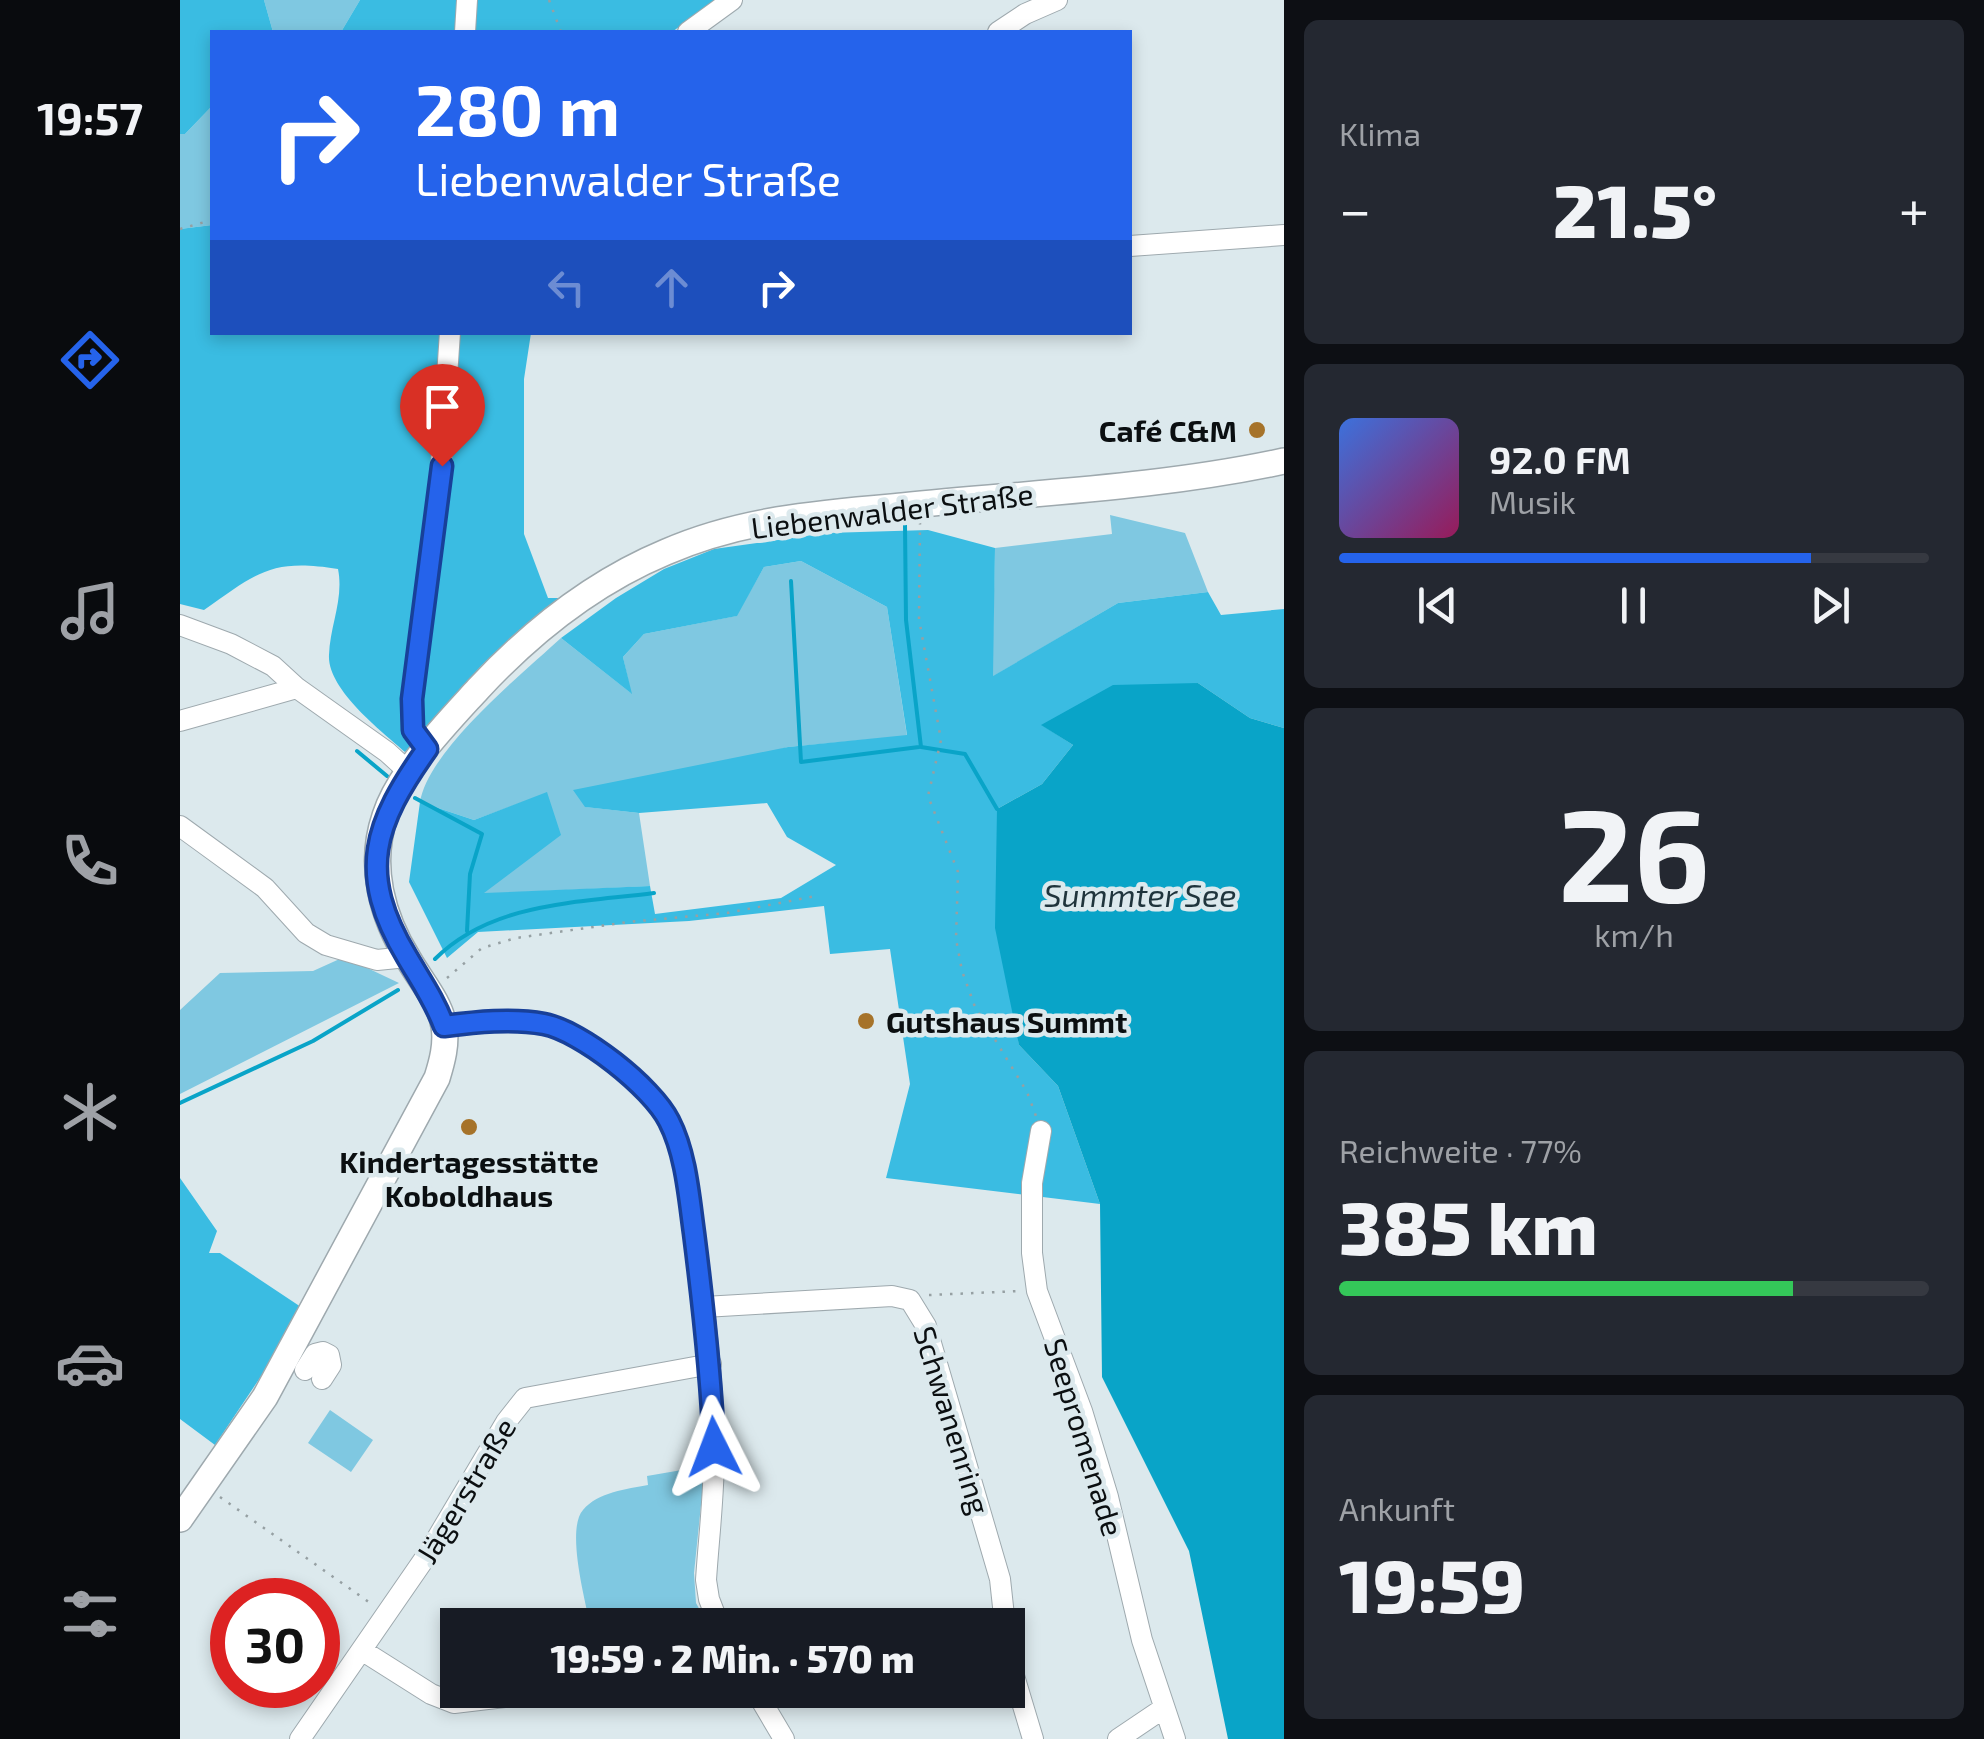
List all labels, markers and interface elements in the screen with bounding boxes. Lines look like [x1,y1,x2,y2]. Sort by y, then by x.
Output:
text: 280 m [415,66,620,150]
icon: right [250,70,380,200]
text: 19:57 [37,90,143,144]
text: Klima [1339,114,1421,152]
text: Liebenwalder Straße [415,151,841,205]
text: 21.5° [1553,163,1717,253]
text: − [1339,175,1371,241]
text: + [1899,175,1929,241]
icon: left [539,260,594,315]
icon: ahead [644,260,699,315]
icon: right [749,260,804,315]
icon: directions [55,325,125,395]
pin [400,364,485,467]
icon: arrive [415,379,470,434]
place label: Café C&M [1099,412,1237,448]
marker: Café C&M [1246,419,1268,441]
text: 92.0 FM [1489,436,1631,482]
street label: Liebenwalder Straße [749,475,1035,545]
text: Musik [1489,482,1576,520]
icon: music [55,576,125,646]
icon: previous [1410,578,1465,633]
icon: pause [1606,578,1661,633]
icon: next [1803,578,1858,633]
text: 26 [1558,772,1710,928]
icon: phone [55,826,125,896]
water label: Summter See [1044,875,1236,913]
text: km/h [1594,915,1674,953]
place label: Gutshaus Summt [886,1003,1127,1039]
marker: Gutshaus Summt [855,1010,877,1032]
icon: climate [55,1077,125,1147]
marker: Kindertagesstätte Koboldhaus [458,1116,480,1138]
text: Reichweite · 77% [1339,1131,1582,1169]
place label: Kindertagesstätte Koboldhaus [339,1143,599,1213]
text: 385 km [1339,1180,1598,1270]
street label: Schwanenring [907,1322,999,1519]
icon: car [55,1328,125,1398]
street label: Seepromenade [1038,1334,1132,1540]
position arrow [662,1395,766,1499]
street label: Jägerstraße [408,1411,522,1569]
text: Ankunft [1339,1489,1455,1527]
text: 19:59 [1339,1538,1525,1628]
speed limit sign: 30 [210,1578,340,1708]
icon: filters [55,1579,125,1649]
text: 19:59 · 2 Min. · 570 m [550,1635,915,1681]

